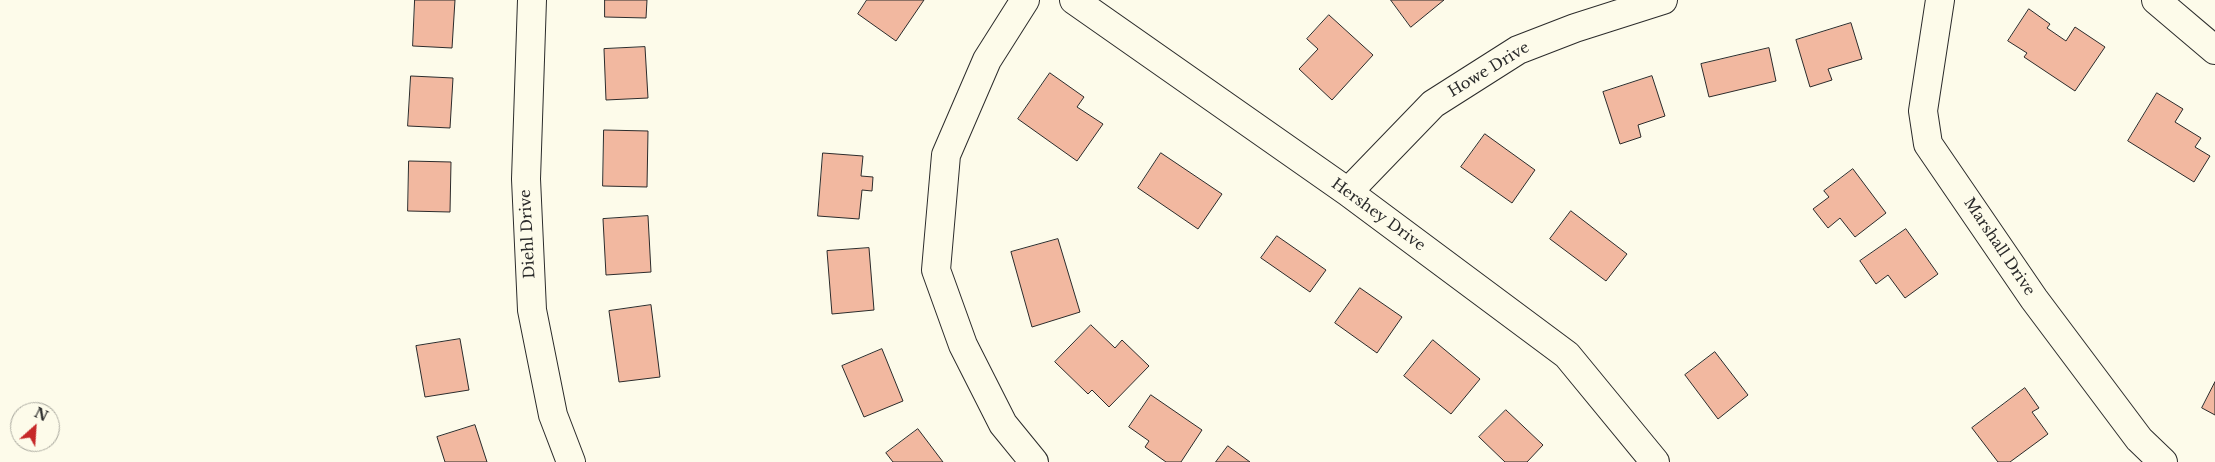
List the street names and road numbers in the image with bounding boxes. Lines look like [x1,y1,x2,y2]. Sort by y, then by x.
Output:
street label: Howe Drive [1445,39,1533,101]
street label: Hershey Drive [1328,175,1428,255]
street label: Diehl Drive [517,189,539,279]
street label: Marshall Drive [1960,195,2038,299]

